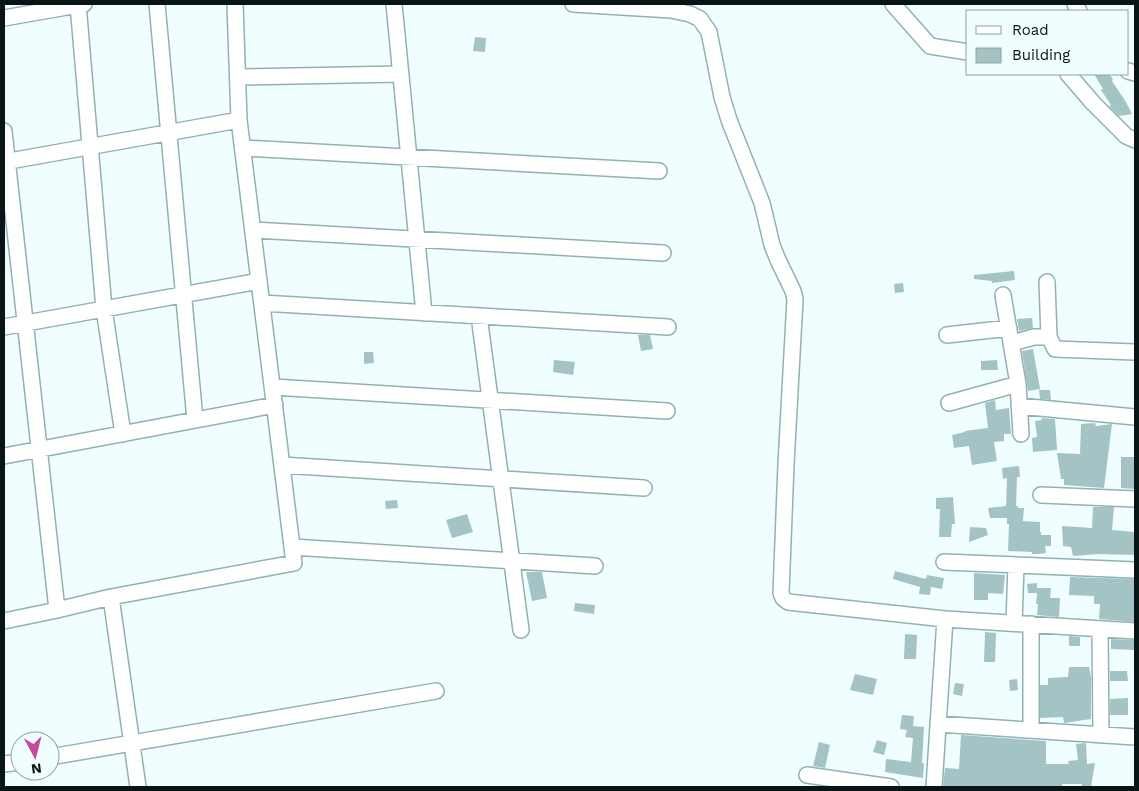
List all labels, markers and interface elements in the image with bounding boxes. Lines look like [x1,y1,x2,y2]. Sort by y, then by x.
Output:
legend [966,10,1129,75]
text: Road [1012,21,1049,39]
text: Building [1012,46,1070,64]
north arrow [10,731,60,781]
text: N [30,760,43,777]

